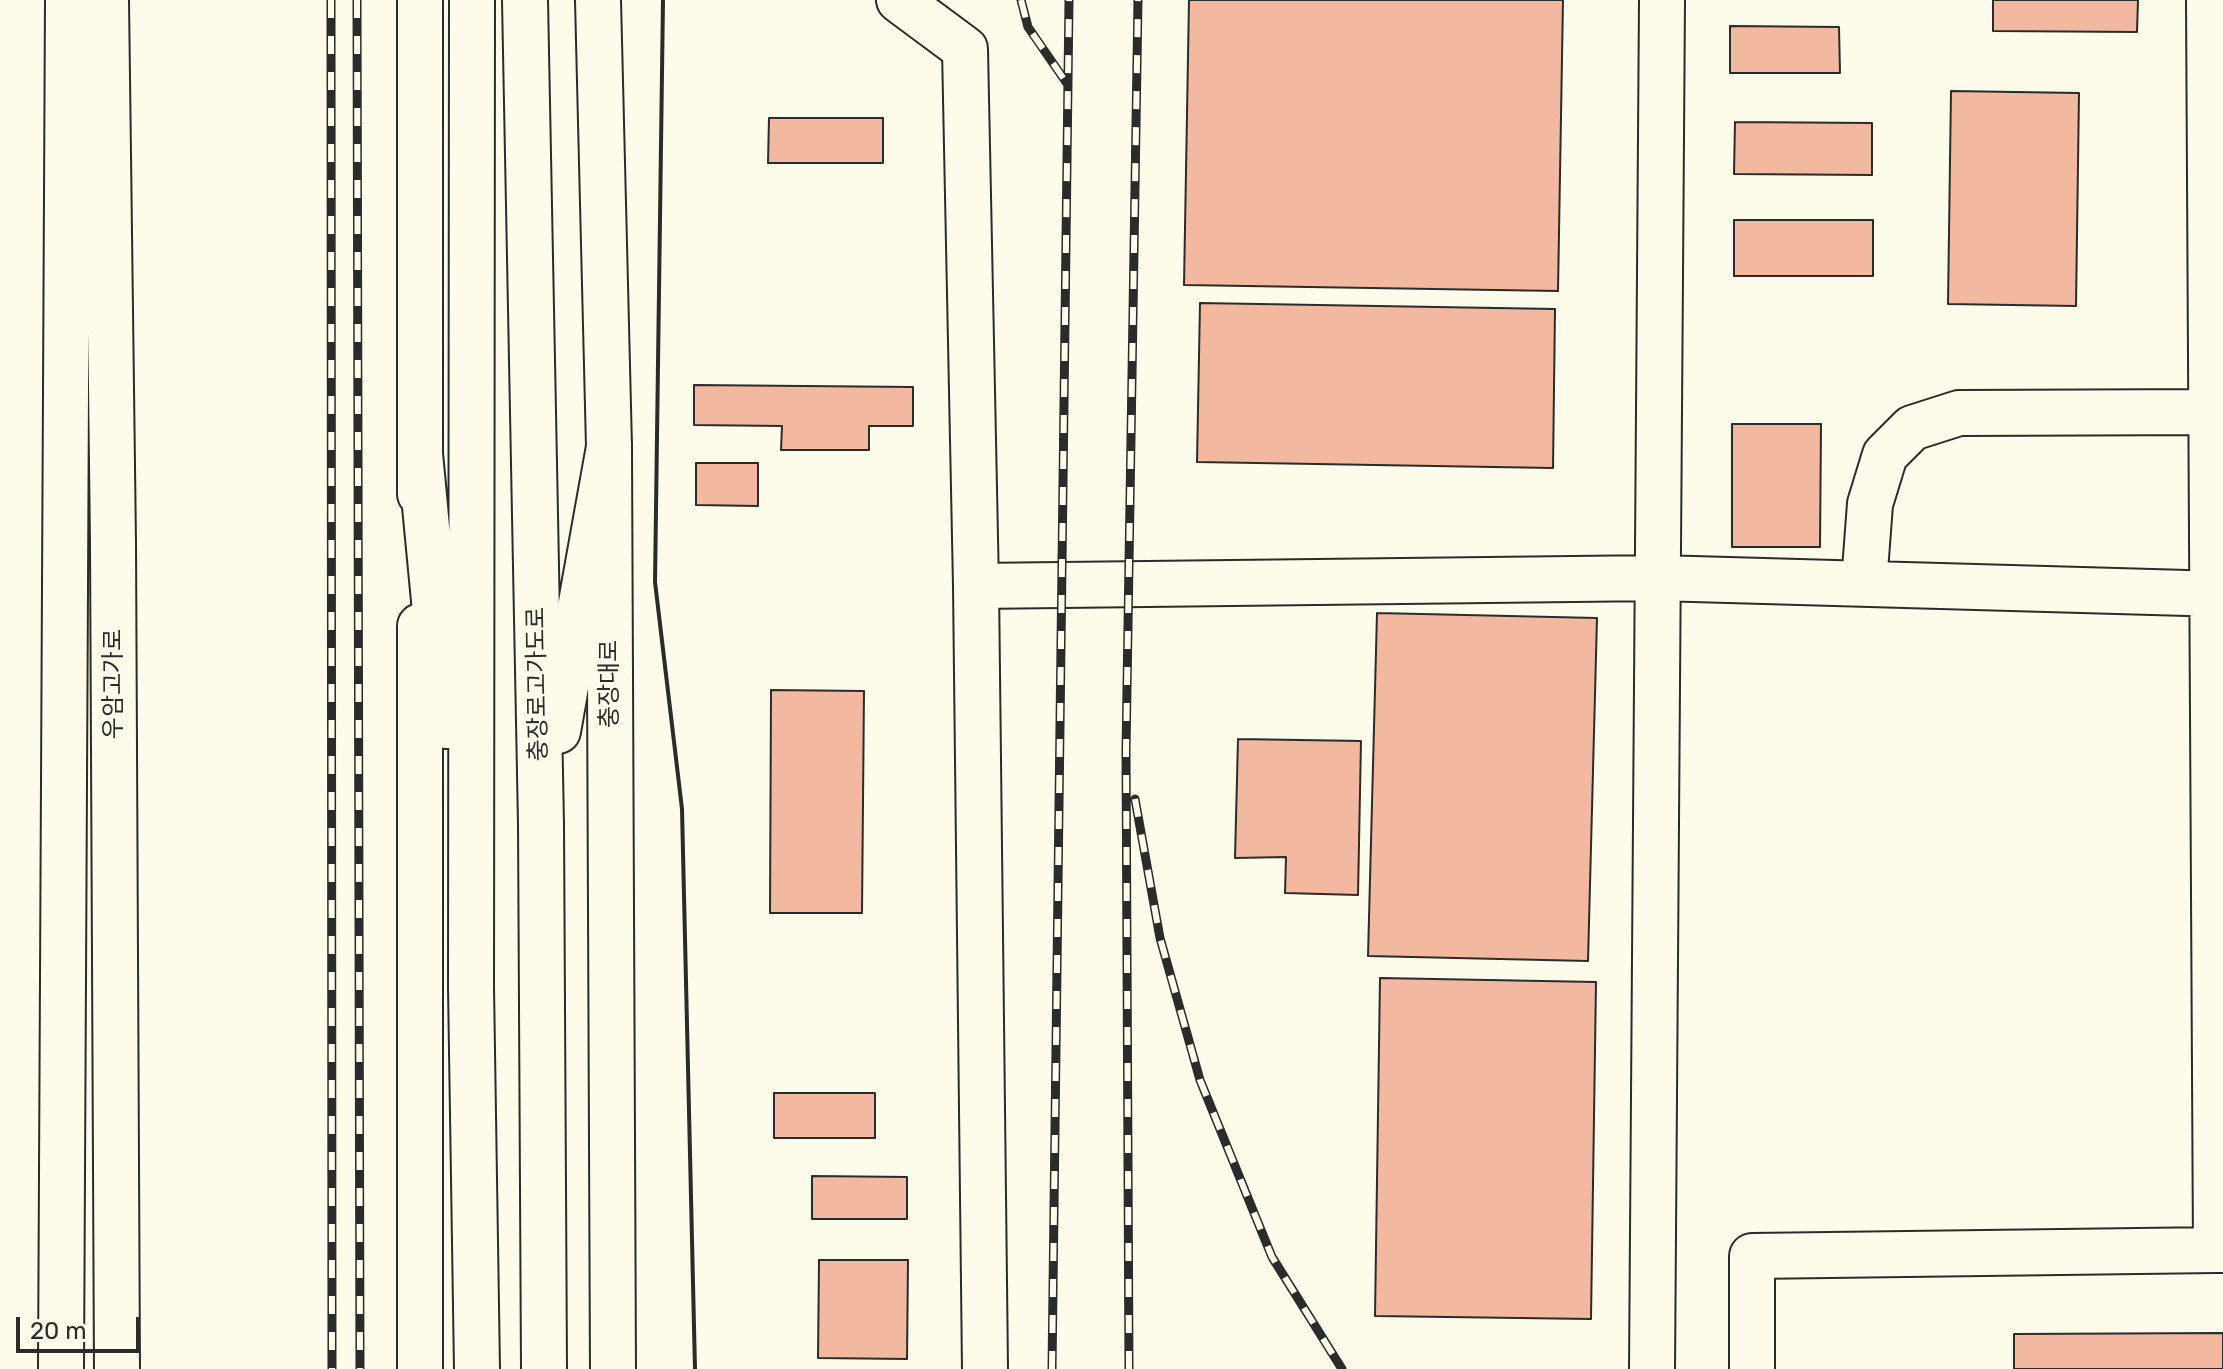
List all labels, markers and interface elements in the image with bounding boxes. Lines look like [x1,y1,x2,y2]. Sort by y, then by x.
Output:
street label: 충장로고가도로 [522,606,554,762]
street label: 우암고가로 [100,629,128,739]
street label: 충장대로 [596,640,624,728]
scale bar [20,1301,144,1351]
text: 20 m [30,1317,87,1345]

